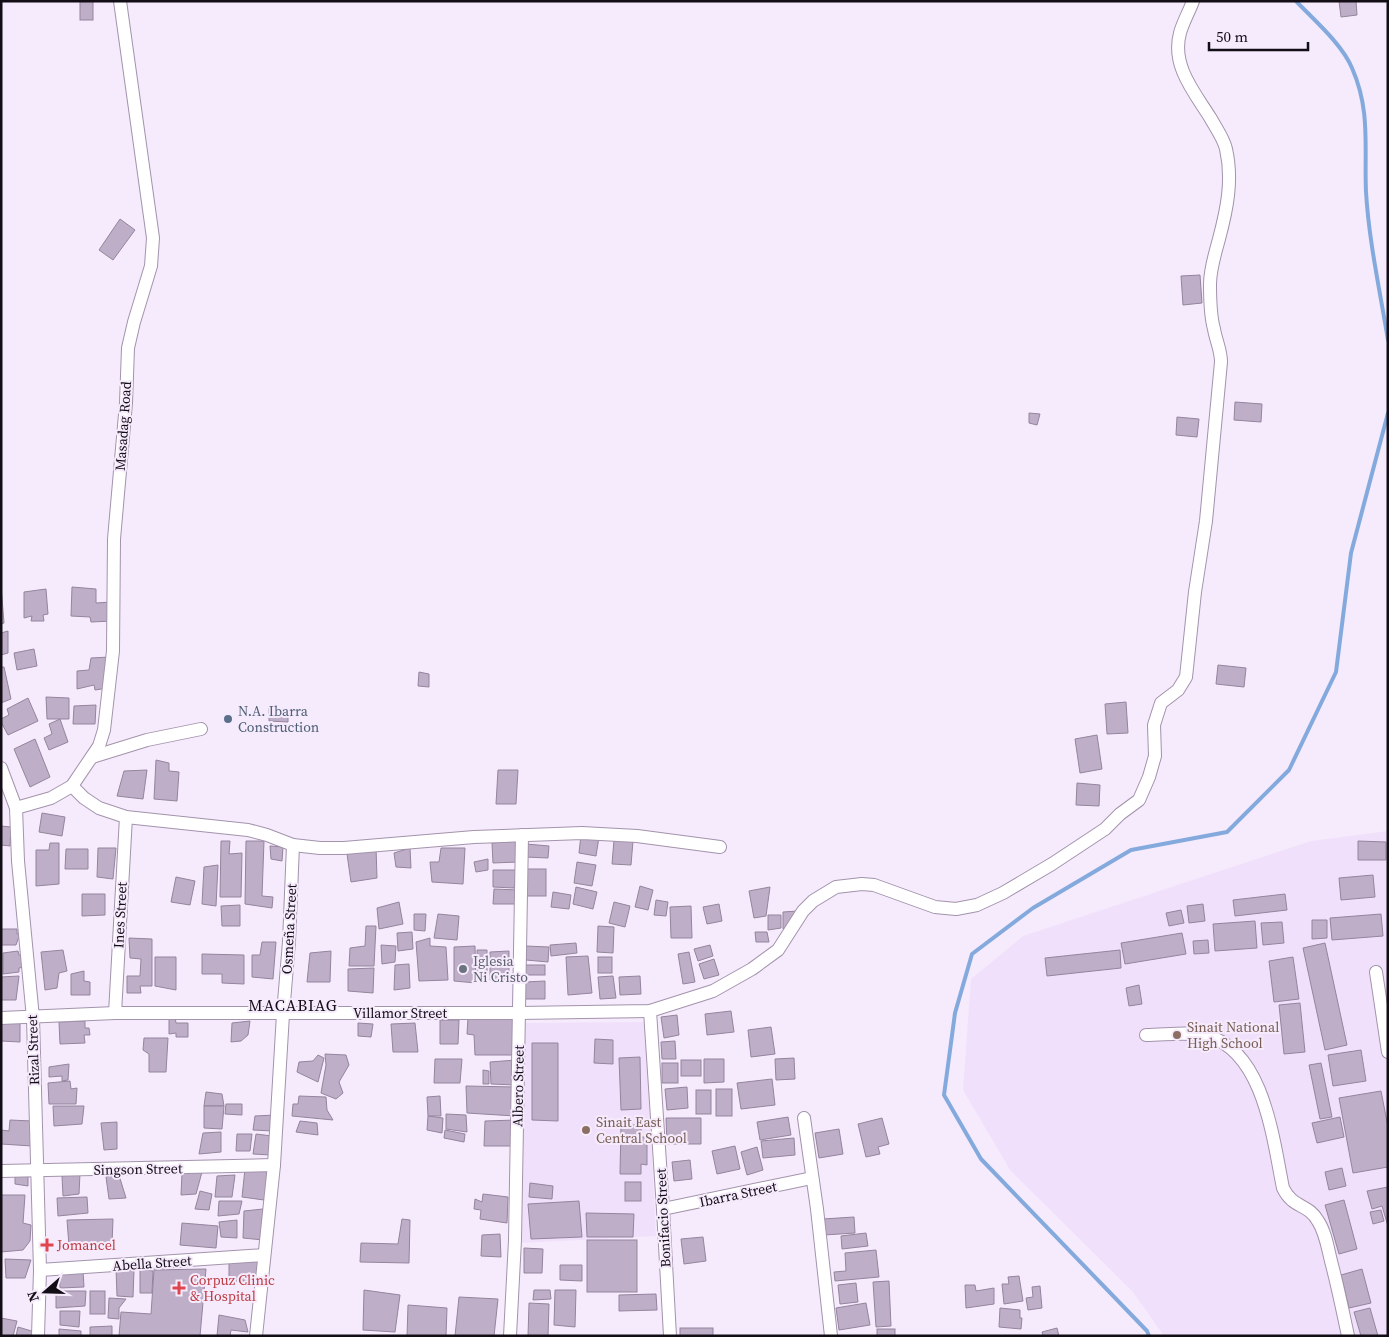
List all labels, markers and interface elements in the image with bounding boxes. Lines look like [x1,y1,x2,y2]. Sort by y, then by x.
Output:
scale bar [1209,20,1308,52]
text: 50 m [1216,26,1248,47]
street label: Masadag Road [110,381,136,471]
place label: N.A. Ibarra Construction [238,701,320,737]
marker: N.A. Ibarra Construction [222,713,234,725]
street label: Ines Street [108,881,132,949]
street label: Osmeña Street [277,883,301,975]
place label: Iglesia Ni Cristo [473,951,528,987]
marker: Iglesia Ni Cristo [457,963,469,975]
district label: MACABIAG [248,994,338,1016]
street label: Villamor Street [353,1003,448,1023]
street label: Rizal Street [22,1014,44,1086]
place label: Sinait National High School [1187,1017,1279,1053]
marker: Sinait National High School [1171,1029,1183,1041]
street label: Albero Street [507,1045,529,1127]
place label: Sinait East Central School [596,1112,687,1148]
marker: Sinait East Central School [580,1124,592,1136]
street label: Singson Street [93,1158,183,1180]
street label: Bonifacio Street [650,1167,676,1268]
street label: Ibarra Street [697,1176,779,1212]
place label: Jomancel [56,1235,116,1255]
marker: Jomancel [41,1239,53,1251]
street label: Abella Street [112,1250,193,1276]
north arrow [20,1267,70,1317]
place label: Corpuz Clinic & Hospital [190,1270,275,1306]
marker: Corpuz Clinic & Hospital [172,1281,186,1295]
text: N [22,1288,44,1305]

